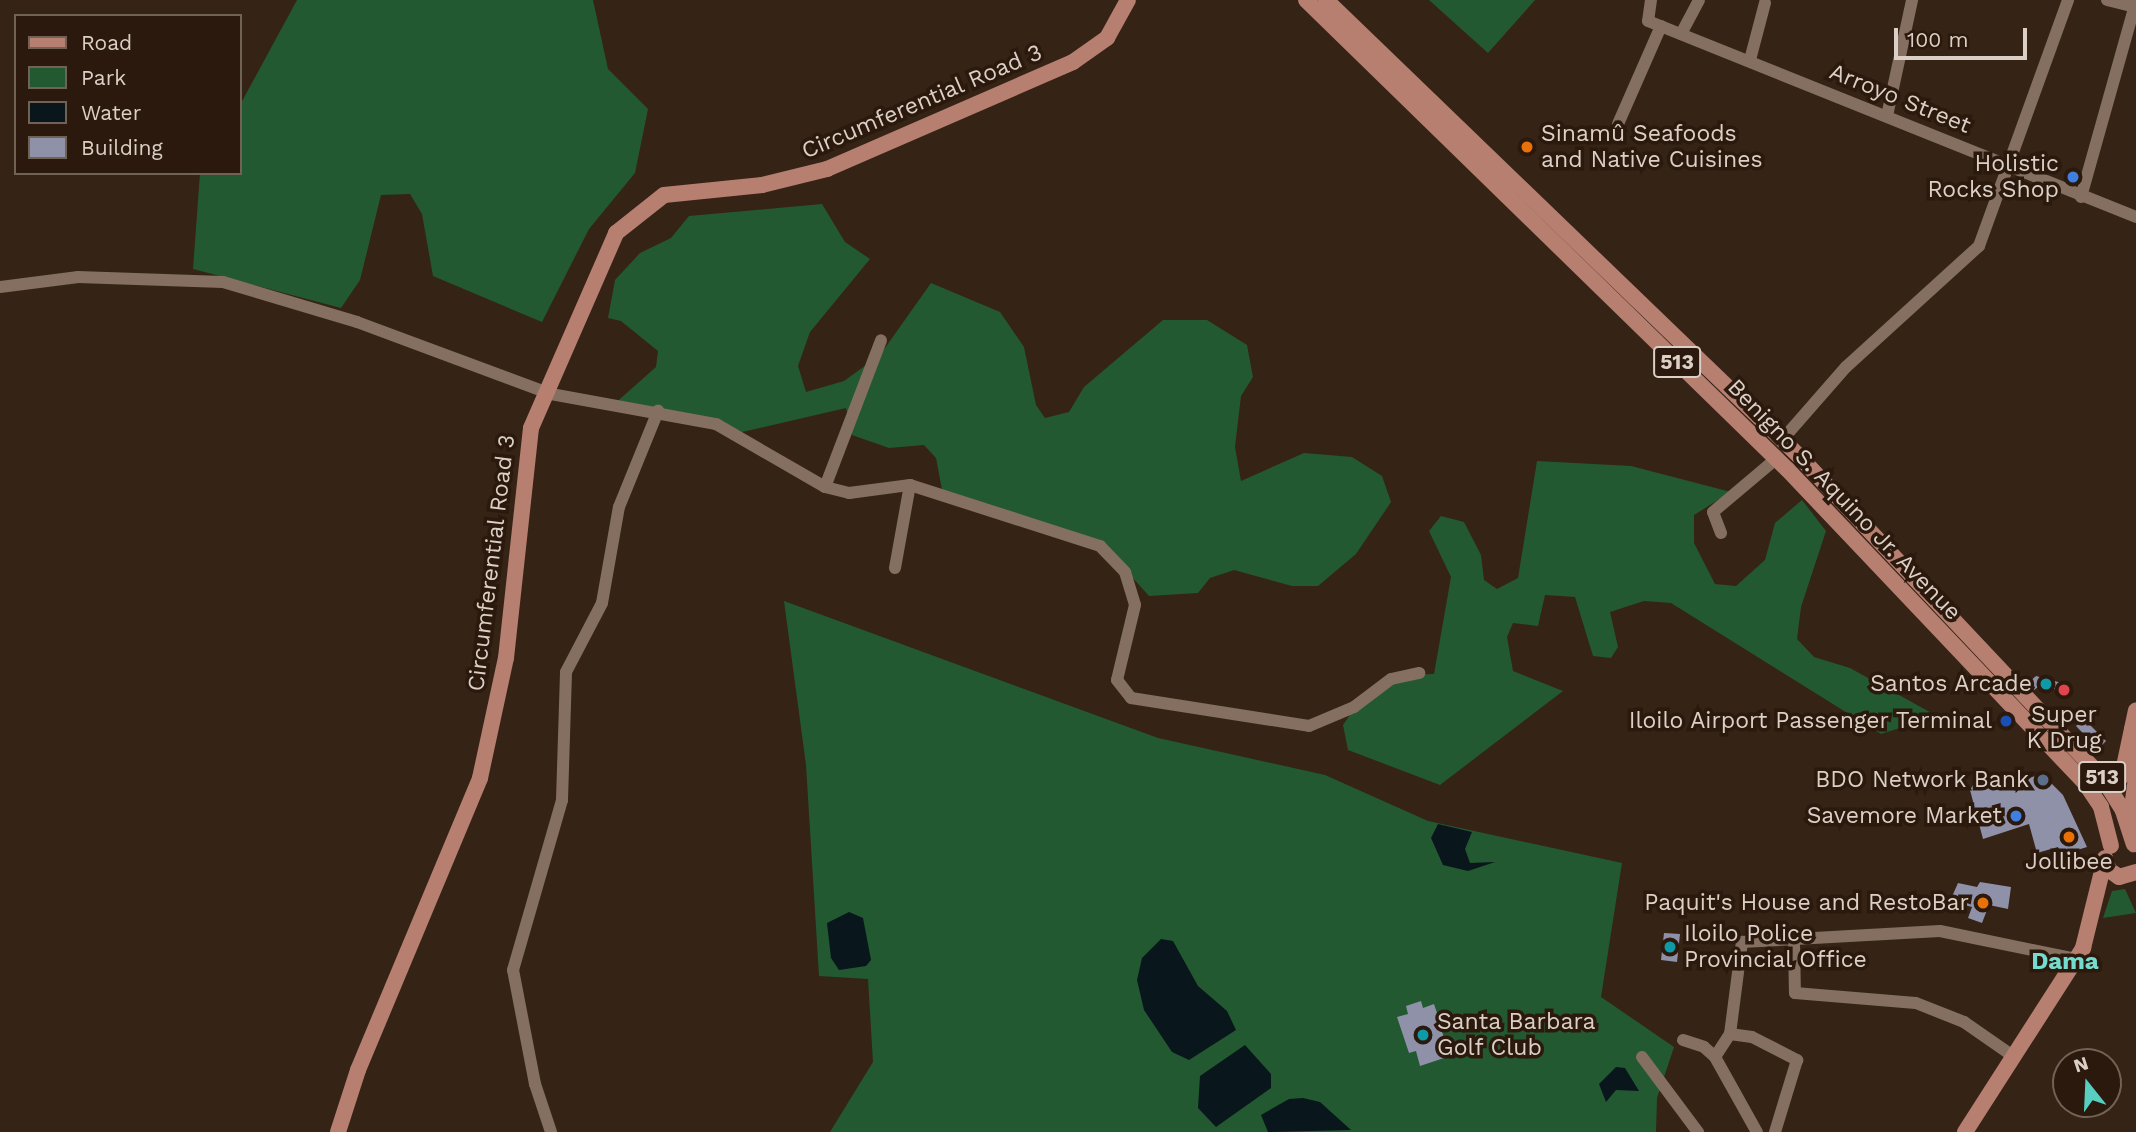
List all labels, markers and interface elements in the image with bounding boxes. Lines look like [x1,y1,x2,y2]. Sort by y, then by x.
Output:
legend [14,14,242,175]
scale bar [1898,14,2031,58]
text: 100 m [1907,27,1969,52]
text: Road [81,30,132,55]
street label: Circumferential Road 3 [797,39,1047,165]
street label: Arroyo Street [1825,58,1975,140]
text: Park [81,65,126,90]
text: Water [81,100,141,125]
place label: Sinamû Seafoods and Native Cuisines [1541,120,1763,174]
text: Building [81,135,163,160]
marker: Sinamû Seafoods and Native Cuisines [1519,139,1535,155]
place label: Holistic Rocks Shop [1927,150,2059,204]
marker: Holistic Rocks Shop [2065,169,2081,185]
road number: 513 [1652,344,1702,380]
street label: Benigno S. Aquino Jr. Avenue [1721,373,1967,627]
street label: Circumferential Road 3 [463,433,521,693]
place label: Santos Arcade [1869,670,2032,698]
marker: Santos Arcade [2038,676,2054,692]
marker: Super K Drug [2056,682,2072,698]
place label: Super K Drug [2026,701,2102,755]
place label: Iloilo Airport Passenger Terminal [1627,707,1992,735]
marker: Iloilo Airport Passenger Terminal [1998,713,2014,729]
road number: 513 [2078,760,2126,794]
place label: BDO Network Bank [1815,766,2029,794]
marker: BDO Network Bank [2035,772,2051,788]
place label: Savemore Market [1807,802,2002,830]
marker: Savemore Market [2008,808,2024,824]
marker: Jollibee [2061,829,2077,845]
place label: Jollibee [2025,848,2113,876]
place label: Paquit's House and RestoBar [1644,889,1969,917]
marker: Paquit's House and RestoBar [1975,895,1991,911]
place label: Iloilo Police Provincial Office [1684,920,1868,974]
marker: Iloilo Police Provincial Office [1662,939,1678,955]
district label: Dama [2031,948,2099,976]
place label: Santa Barbara Golf Club [1437,1008,1596,1062]
marker: Santa Barbara Golf Club [1415,1027,1431,1043]
north arrow [2052,1048,2122,1118]
text: N [2071,1051,2091,1078]

